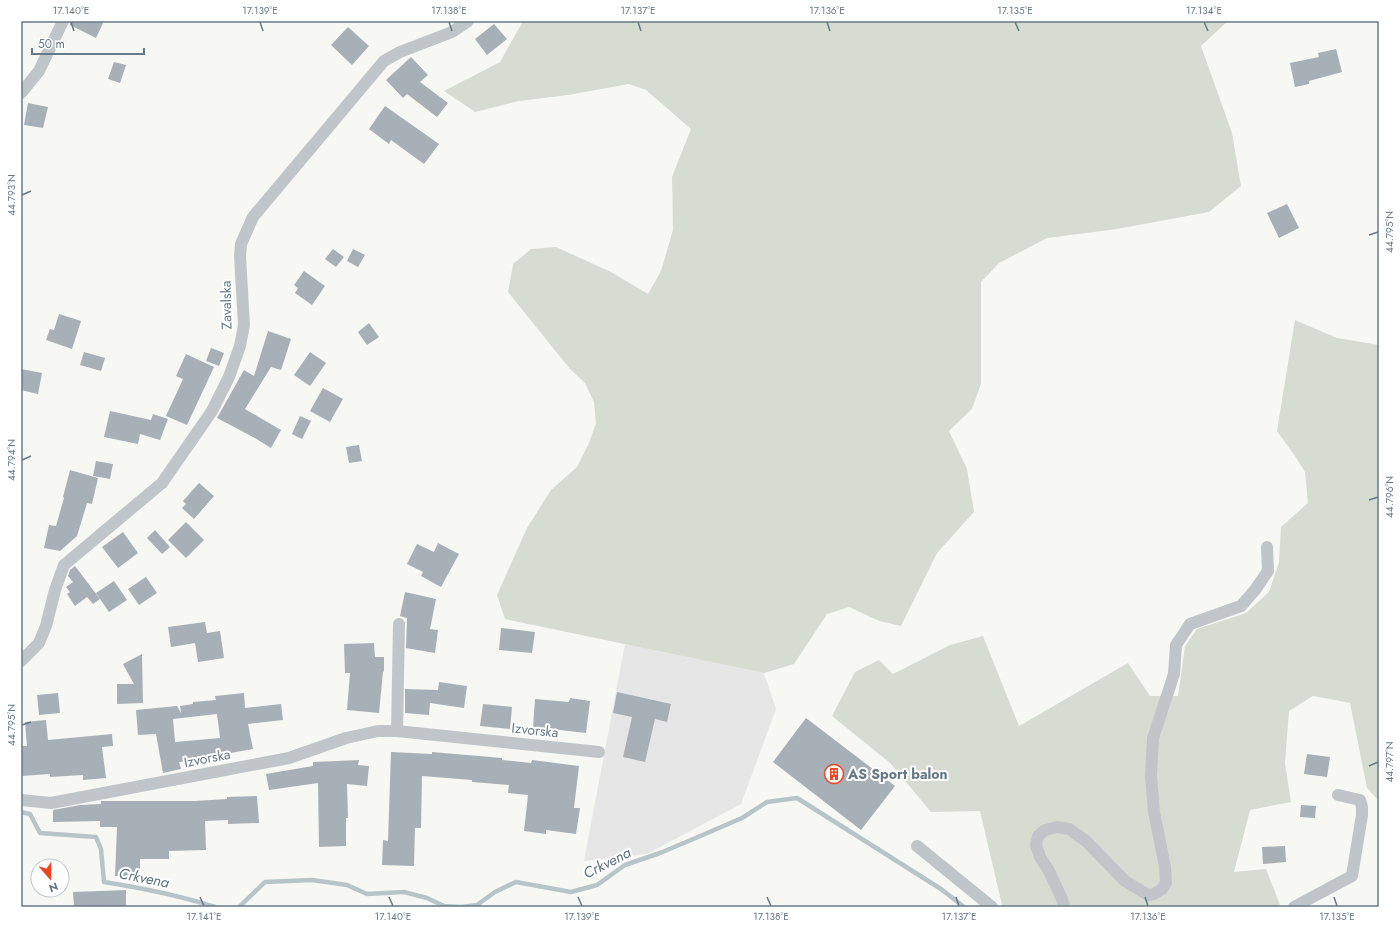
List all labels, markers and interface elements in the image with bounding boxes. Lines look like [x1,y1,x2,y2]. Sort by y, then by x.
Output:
text: 17.140°E [53,3,89,18]
text: 17.139°E [242,3,278,18]
text: 17.138°E [431,3,467,18]
text: 17.137°E [620,3,656,18]
text: 17.136°E [809,3,845,18]
text: 17.135°E [997,3,1033,18]
text: 17.134°E [1186,3,1222,18]
scale bar [32,30,144,56]
text: 50 m [38,35,65,53]
text: 44.793°N [4,174,19,216]
text: 44.795°N [1382,211,1397,253]
street label: Zavalska [216,280,236,330]
text: 44.794°N [4,439,19,481]
text: 44.796°N [1382,476,1397,518]
text: 44.795°N [4,704,19,746]
street label: Izvorska [511,718,559,742]
text: 44.797°N [1382,741,1397,783]
street label: Izvorska [182,744,232,772]
building icon: AS Sport balon [823,763,845,785]
place label: AS Sport balon [847,764,948,784]
water label: Crkvena [579,841,635,884]
north arrow [30,858,70,898]
water label: Crkvena [117,862,172,894]
text: N [47,878,60,896]
text: 17.141°E [187,909,221,924]
text: 17.140°E [375,909,411,924]
text: 17.139°E [564,909,600,924]
text: 17.138°E [753,909,789,924]
text: 17.137°E [941,909,977,924]
text: 17.136°E [1130,909,1166,924]
text: 17.135°E [1319,909,1355,924]

